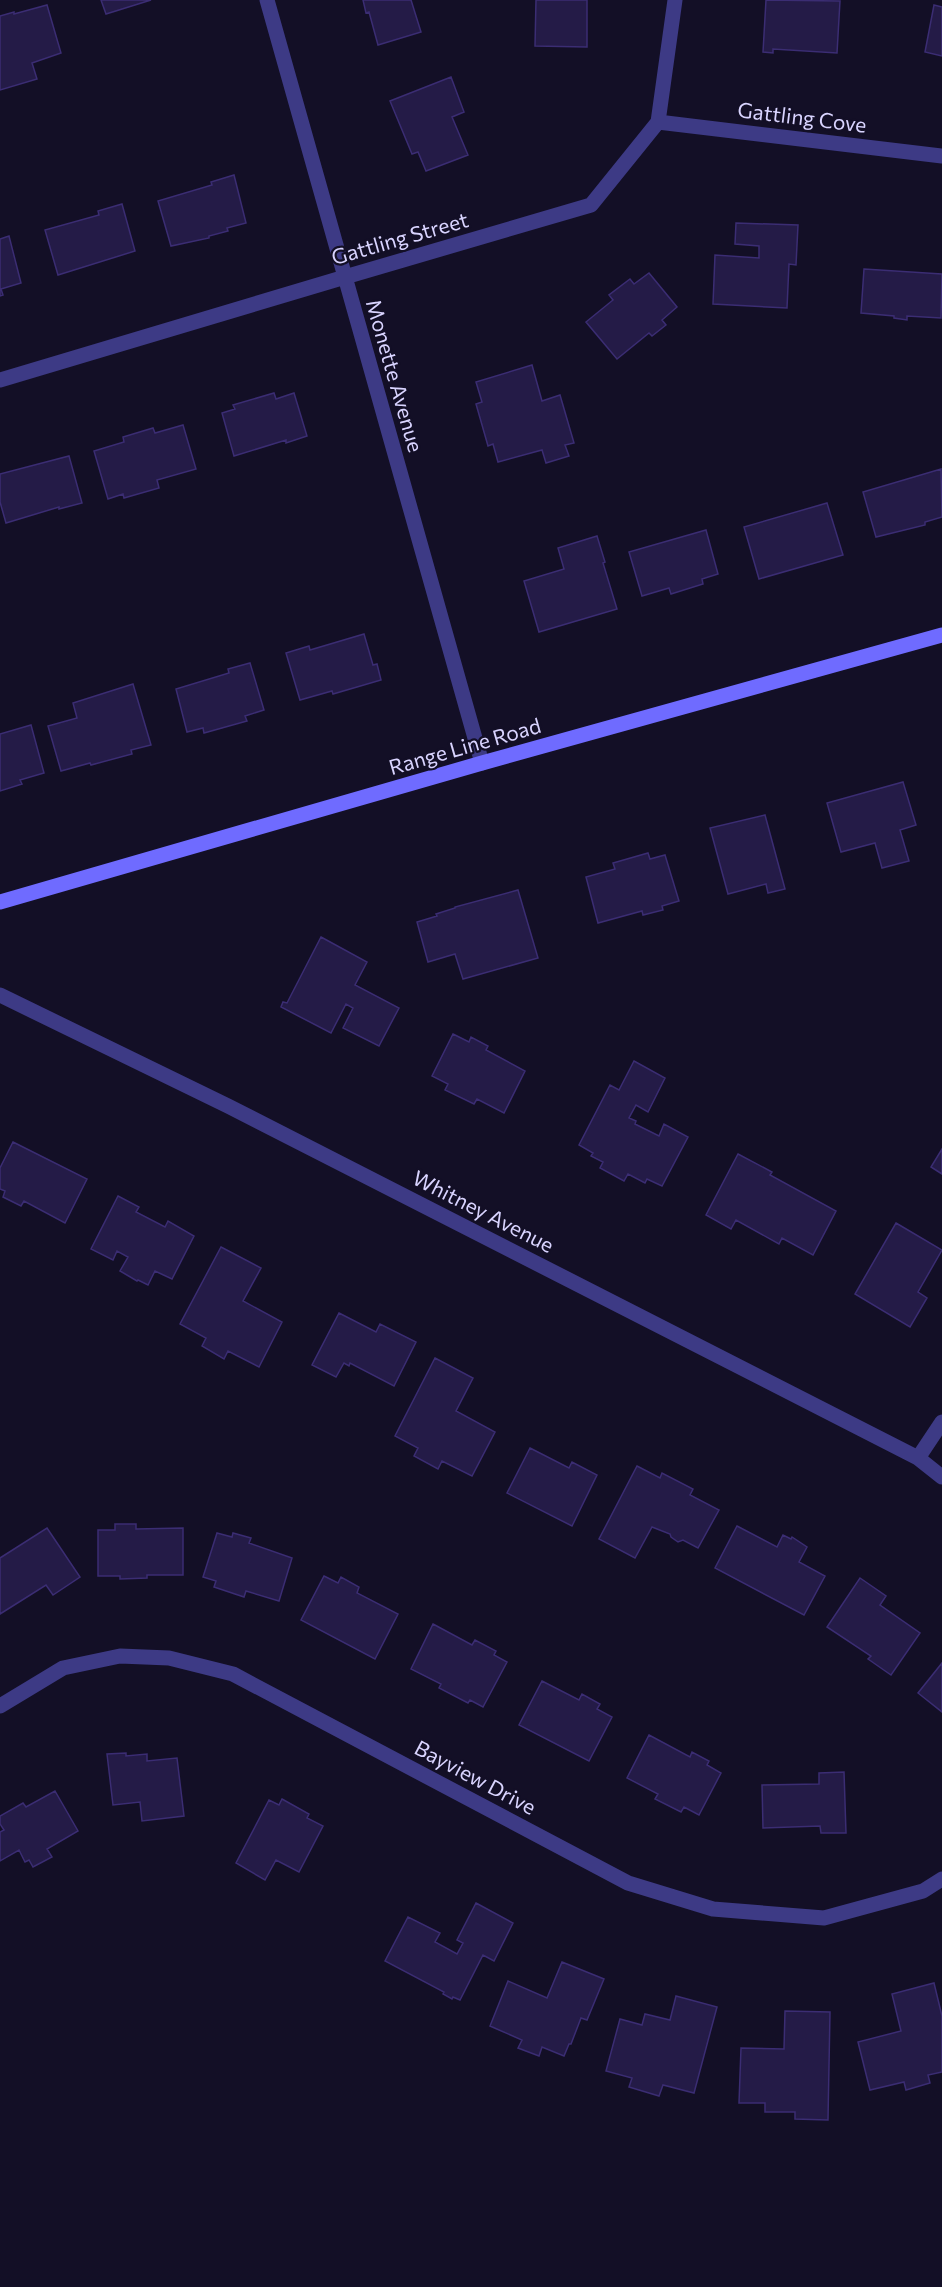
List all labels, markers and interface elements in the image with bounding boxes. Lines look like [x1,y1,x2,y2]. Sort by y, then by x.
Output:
street label: Gattling Cove [736,96,868,137]
street label: Gattling Street [328,206,471,269]
street label: Monette Avenue [362,296,429,455]
street label: Range Line Road [386,712,543,779]
street label: Whitney Avenue [409,1164,558,1257]
street label: Bayview Drive [411,1734,541,1819]

